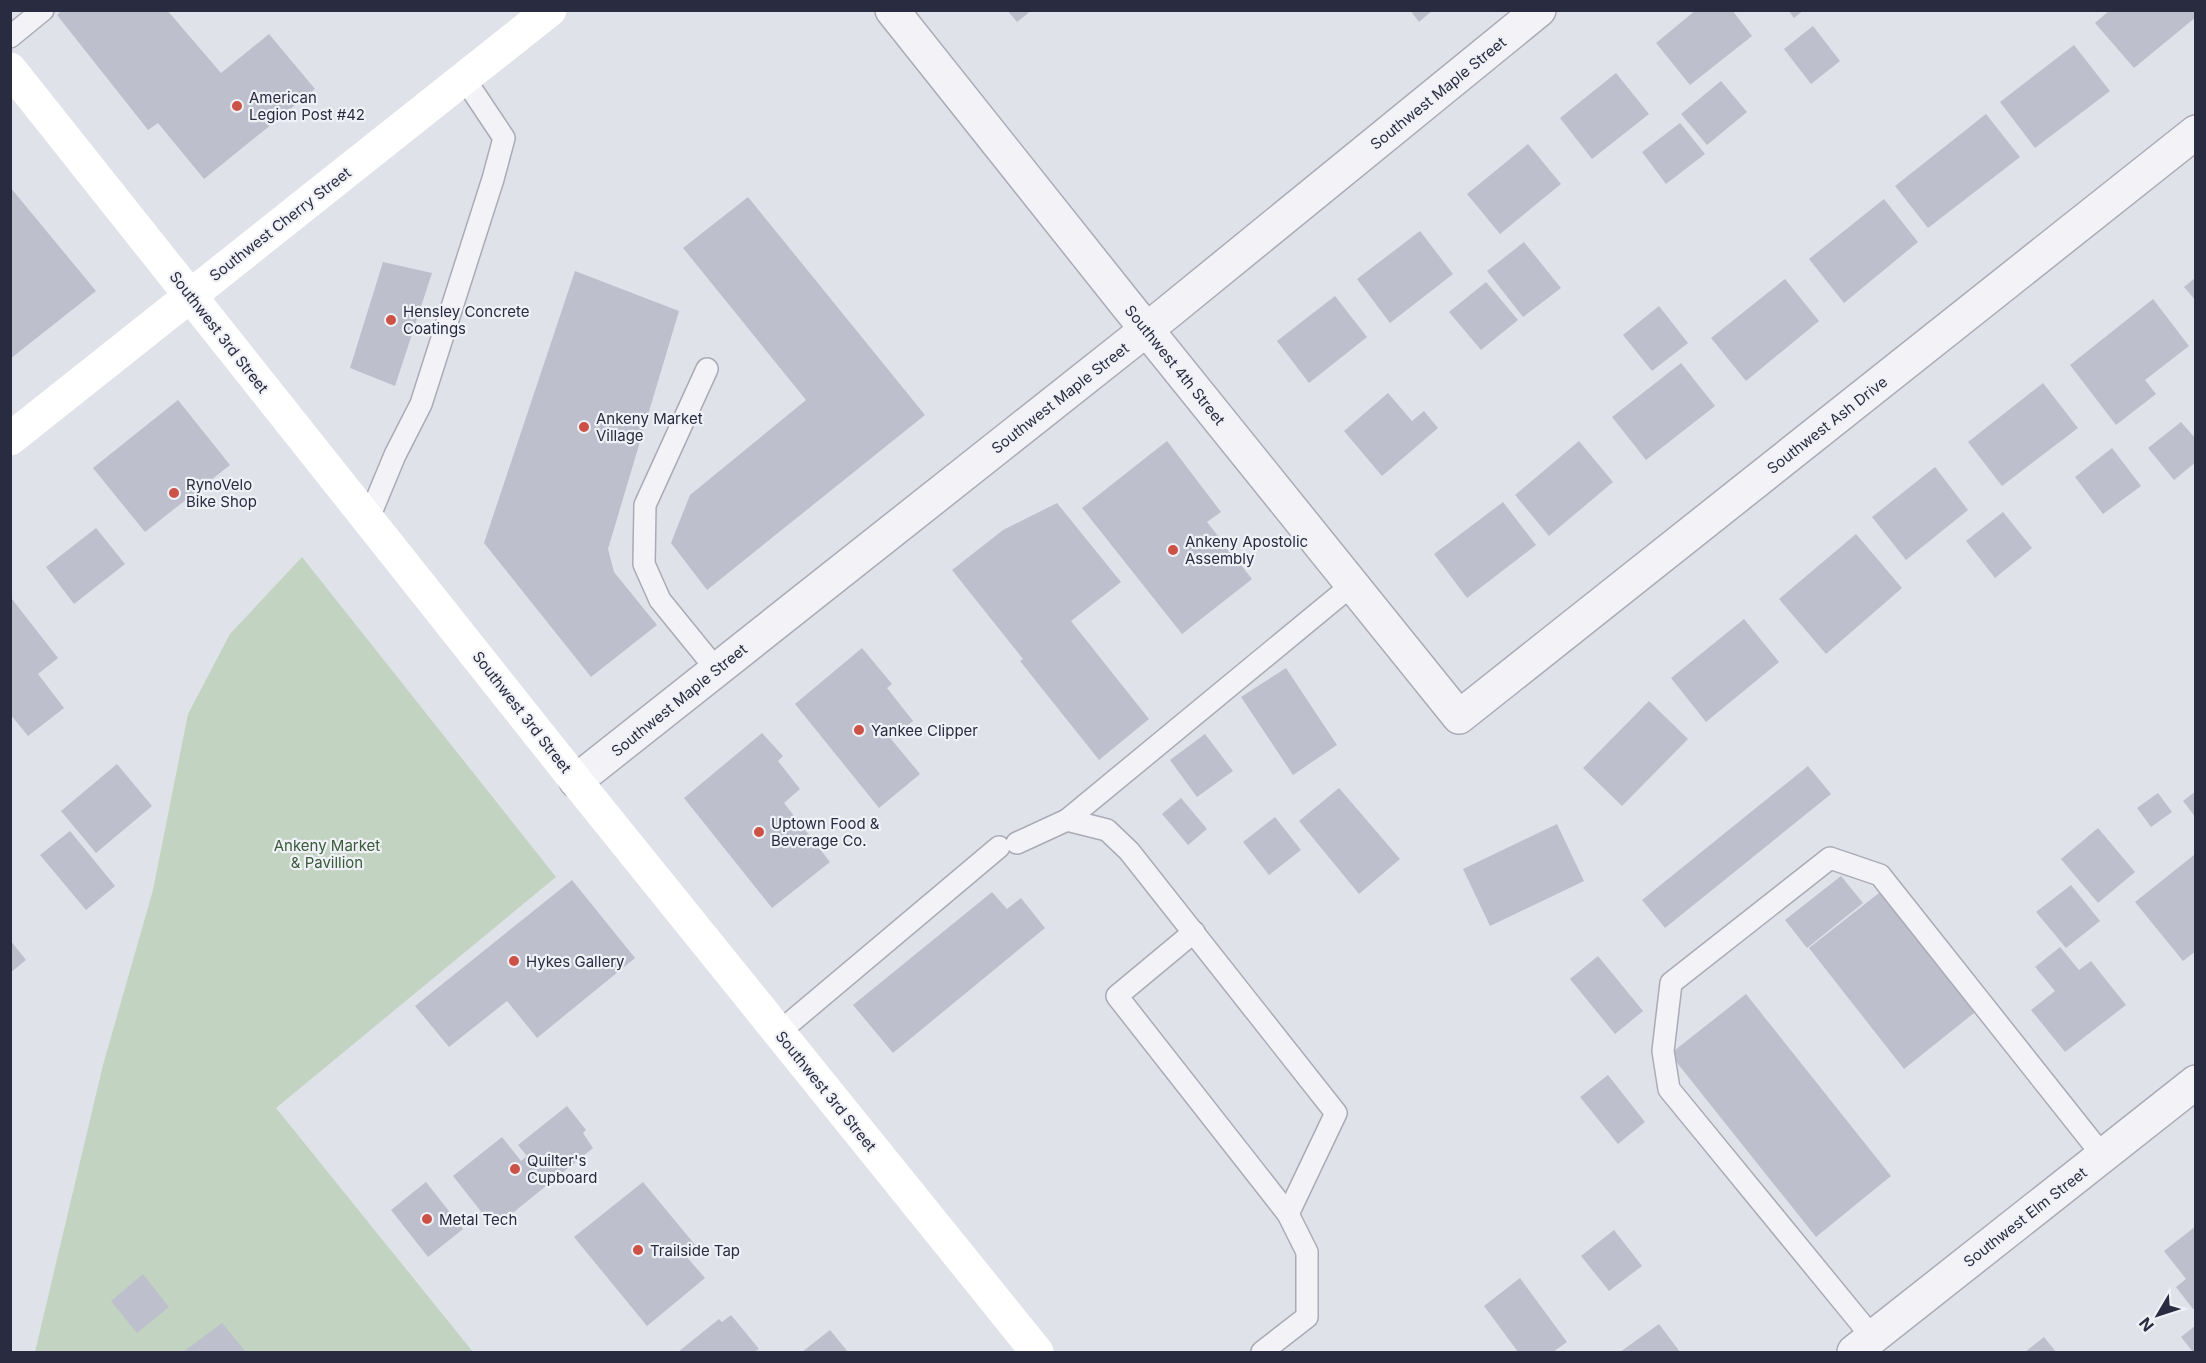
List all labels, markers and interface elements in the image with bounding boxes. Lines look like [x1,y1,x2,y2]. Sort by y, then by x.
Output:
street label: Southwest Maple Street [1366,32,1510,154]
place label: American Legion Post #42 [249,88,365,124]
marker: American Legion Post #42 [230,99,244,113]
street label: Southwest Cherry Street [205,163,355,285]
street label: Southwest 3rd Street [166,267,273,397]
street label: Southwest 4th Street [1121,301,1229,429]
place label: Hensley Concrete Coatings [403,302,529,338]
marker: Hensley Concrete Coatings [384,313,398,327]
street label: Southwest Maple Street [988,338,1133,458]
street label: Southwest Ash Drive [1763,372,1891,478]
place label: Ankeny Market Village [596,409,703,445]
marker: Ankeny Market Village [577,420,591,434]
place label: RynoVelo Bike Shop [186,475,257,511]
marker: RynoVelo Bike Shop [167,486,181,500]
place label: Ankeny Apostolic Assembly [1185,532,1308,568]
marker: Ankeny Apostolic Assembly [1166,543,1180,557]
street label: Southwest Maple Street [607,639,751,761]
street label: Southwest 3rd Street [469,647,576,777]
place label: Yankee Clipper [871,721,978,740]
marker: Yankee Clipper [852,723,866,737]
place label: Uptown Food & Beverage Co. [771,814,880,850]
marker: Uptown Food & Beverage Co. [752,825,766,839]
park label: Ankeny Market & Pavillion [274,836,380,872]
place label: Hykes Gallery [526,952,625,971]
marker: Hykes Gallery [507,954,521,968]
street label: Southwest 3rd Street [772,1027,880,1155]
place label: Quilter's Cupboard [527,1151,597,1187]
marker: Quilter's Cupboard [508,1162,522,1176]
street label: Southwest Elm Street [1959,1163,2091,1271]
place label: Metal Tech [439,1210,517,1229]
marker: Metal Tech [420,1212,434,1226]
place label: Trailside Tap [650,1241,740,1260]
marker: Trailside Tap [631,1243,645,1257]
north arrow [2128,1285,2188,1345]
text: N [2135,1313,2158,1335]

